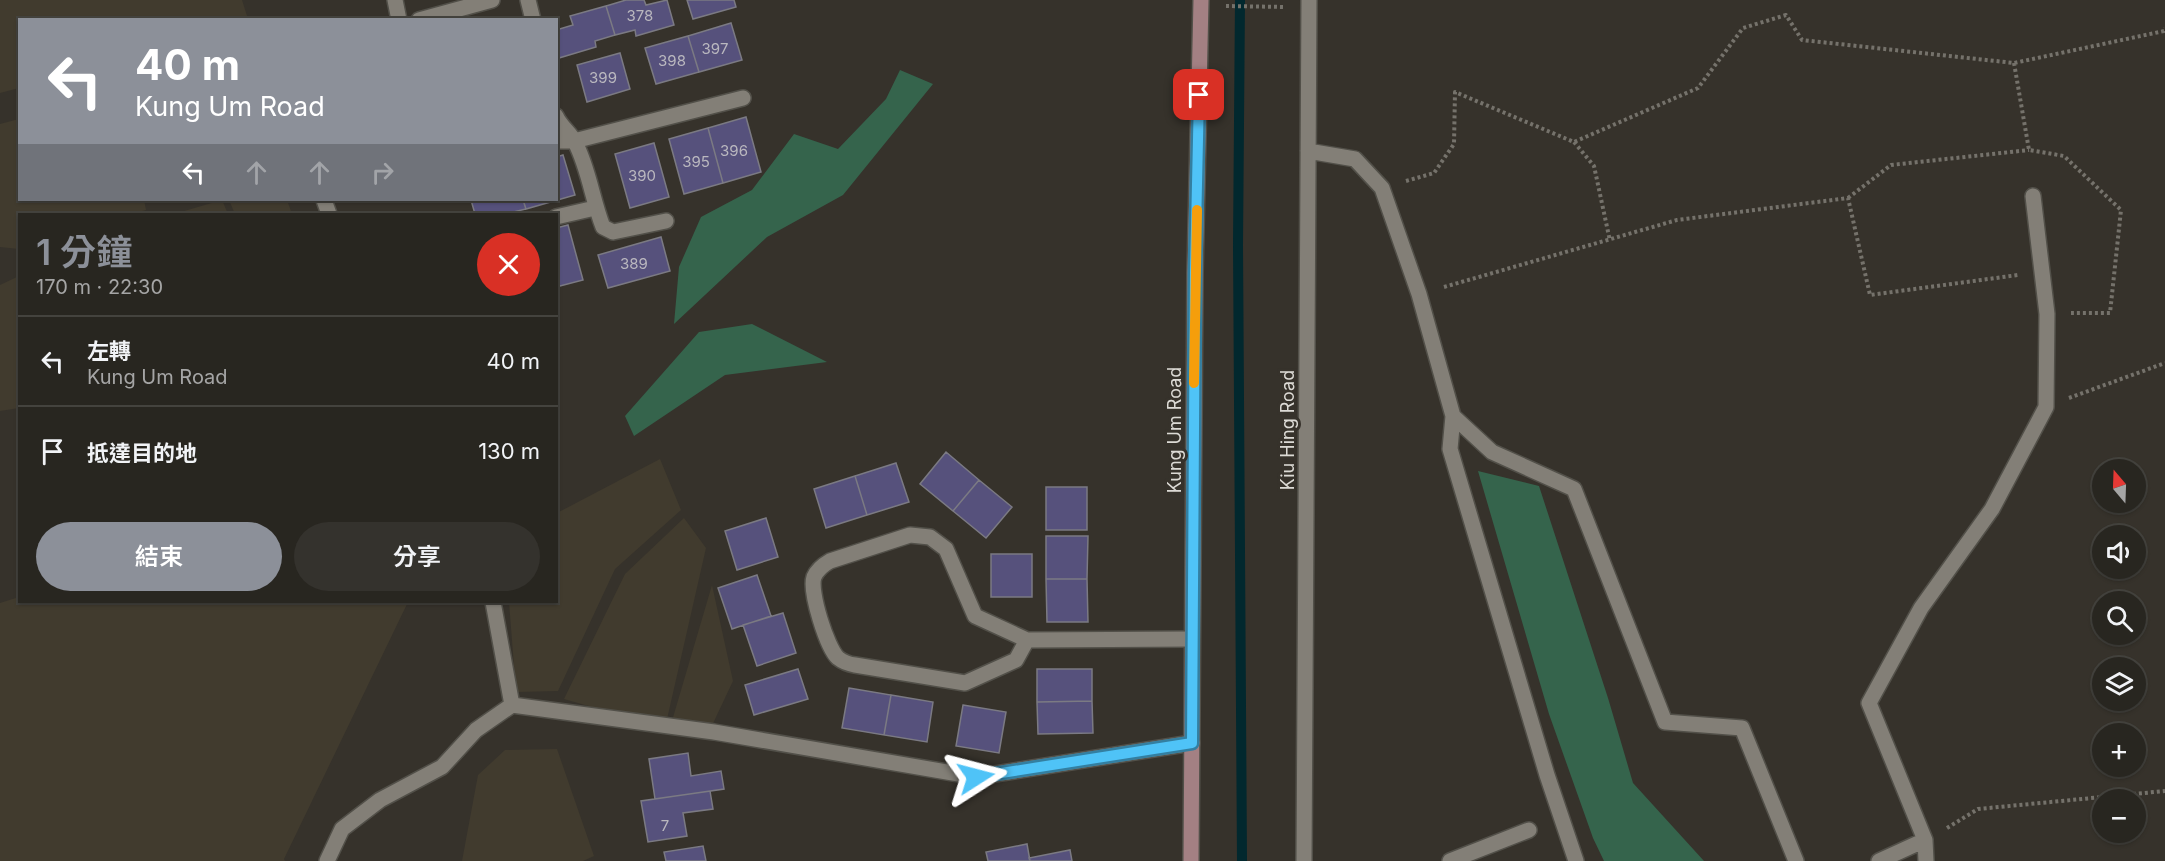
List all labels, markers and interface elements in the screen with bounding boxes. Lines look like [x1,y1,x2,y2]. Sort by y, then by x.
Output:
house number: 378 [627,6,653,25]
text: 40 m [135,39,240,90]
house number: 397 [702,39,728,58]
icon: left [36,42,114,120]
house number: 398 [658,51,686,70]
house number: 399 [589,68,617,87]
pin [1173,69,1224,120]
icon: arrive [1182,78,1215,111]
text: Kung Um Road [135,90,325,123]
house number: 396 [720,141,748,160]
house number: 395 [682,152,710,171]
icon: left [177,156,210,189]
icon: ahead [240,156,273,189]
icon: ahead [303,156,336,189]
icon: right [366,156,399,189]
house number: 390 [628,166,656,185]
text: 1 分鐘 [36,230,132,274]
button: close [477,233,540,296]
house number: 389 [620,254,648,273]
text: 170 m · 22:30 [36,275,163,299]
text: 左轉 [87,338,131,364]
icon: left [36,345,69,378]
text: 40 m [486,348,540,374]
text: Kung Um Road [87,365,228,389]
street label: Kung Um Road [1164,367,1185,493]
street label: Kiu Hing Road [1277,370,1298,490]
icon: arrive [36,435,69,468]
text: 130 m [478,438,540,464]
text: 抵達目的地 [87,440,197,466]
north arrow [2092,459,2146,513]
map controls [2092,459,2146,843]
button: 結束 [36,522,282,591]
button: 分享 [294,522,540,591]
button: sound [2092,525,2146,579]
button: search [2092,591,2146,645]
button: layers [2092,657,2146,711]
button: + [2092,723,2146,777]
position arrow [944,745,1008,809]
button: − [2092,789,2146,843]
house number: 7 [661,816,669,835]

